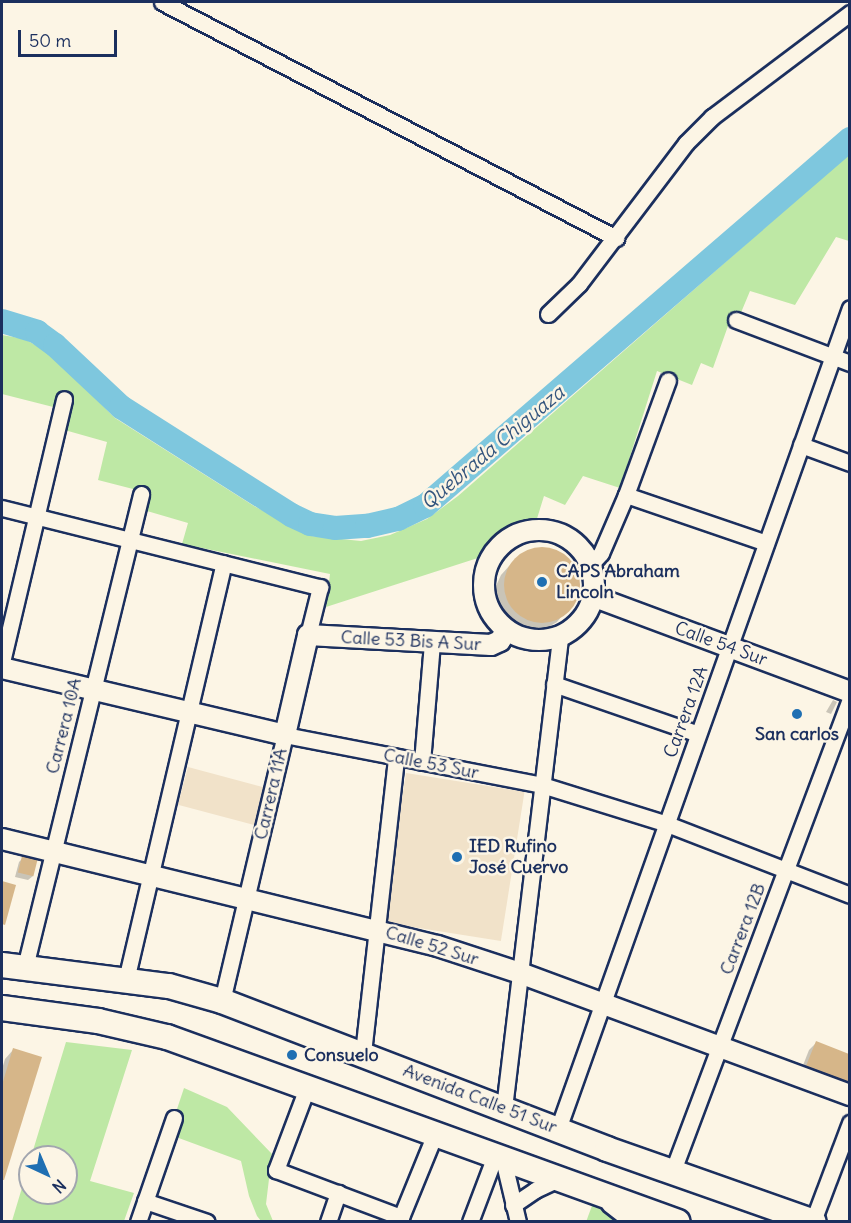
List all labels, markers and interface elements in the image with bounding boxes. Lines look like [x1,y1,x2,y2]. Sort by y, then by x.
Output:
scale bar [21,18,120,56]
text: 50 m [29,29,71,52]
water label: Quebrada Chiguaza [415,380,569,514]
place label: CAPS Abraham Lincoln [556,561,680,604]
marker: CAPS Abraham Lincoln [533,573,551,591]
street label: Calle 54 Sur [672,617,770,671]
street label: Calle 53 Bis A Sur [340,627,482,655]
street label: Carrera 12A [659,663,713,761]
street label: Carrera 10A [42,676,86,776]
marker: San carlos [790,707,804,721]
place label: San carlos [755,723,839,745]
street label: Calle 53 Sur [381,744,481,784]
street label: Carrera 11A [250,746,292,842]
place label: IED Rufino José Cuervo [469,836,568,878]
marker: IED Rufino José Cuervo [450,850,464,864]
street label: Carrera 12B [716,880,770,978]
street label: Calle 52 Sur [383,922,481,970]
place label: Consuelo [304,1044,379,1066]
marker: Consuelo [285,1048,299,1062]
street label: Avenida Calle 51 Sur [400,1060,560,1138]
north arrow [18,1145,78,1205]
text: N [48,1175,70,1198]

